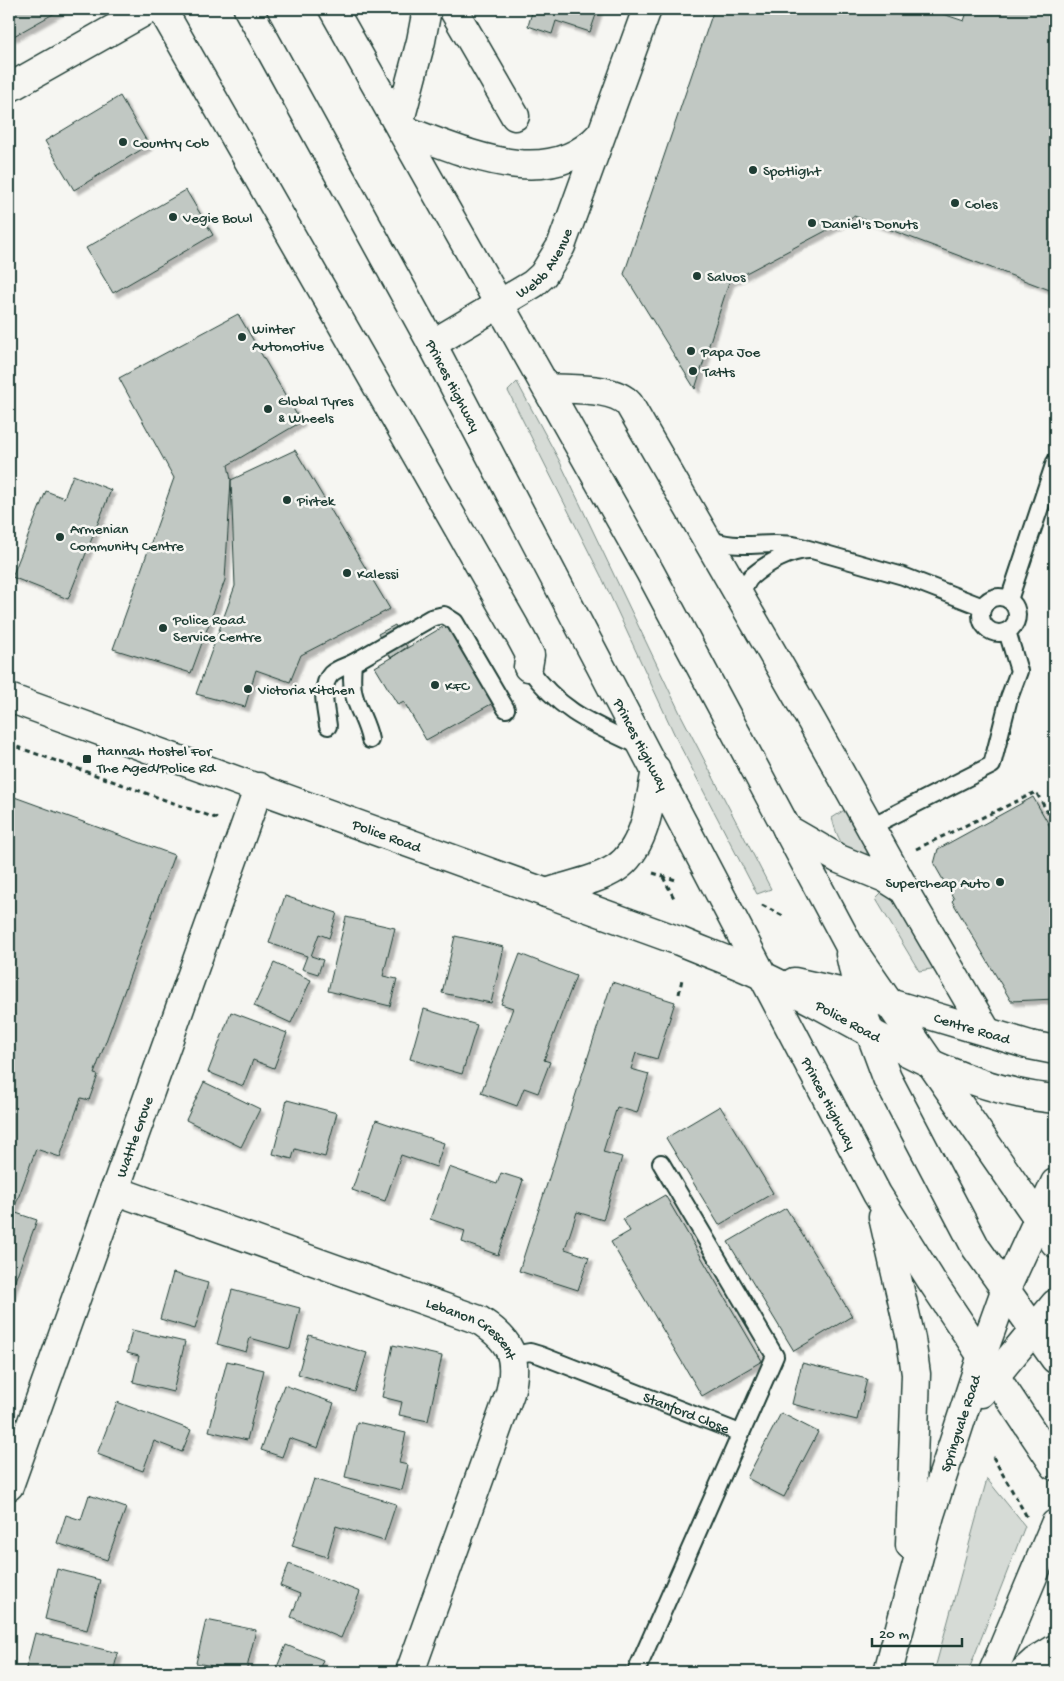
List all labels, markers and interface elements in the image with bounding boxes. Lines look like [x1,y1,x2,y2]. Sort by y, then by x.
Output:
place label: Country Cob [133,135,209,153]
marker: Country Cob [117,136,129,148]
place label: Spotlight [763,163,822,181]
marker: Spotlight [747,164,759,176]
place label: Coles [965,196,998,214]
marker: Coles [949,197,961,209]
place label: Vegie Bowl [182,210,253,228]
marker: Vegie Bowl [167,211,179,223]
place label: Daniel's Donuts [821,216,918,234]
marker: Daniel's Donuts [806,217,818,229]
street label: Webb Avenue [513,226,578,303]
place label: Salvos [707,269,746,287]
marker: Salvos [691,270,703,282]
place label: Winter Automotive [252,321,324,356]
marker: Winter Automotive [236,331,248,343]
street label: Princes Highway [420,336,484,436]
place label: Papa Joe [700,344,761,362]
marker: Papa Joe [685,345,697,357]
place label: Tatts [702,364,735,382]
marker: Tatts [687,365,699,377]
place label: Global Tyres & Wheels [278,393,354,428]
marker: Global Tyres & Wheels [262,403,274,415]
place label: Pirtek [296,493,336,511]
marker: Pirtek [281,494,293,506]
place label: Armenian Community Centre [70,521,184,556]
marker: Armenian Community Centre [54,531,66,543]
place label: Kalessi [357,566,399,584]
marker: Kalessi [341,567,353,579]
place label: Police Road Service Centre [172,612,262,647]
marker: Police Road Service Centre [157,622,169,634]
place label: KFC [445,678,470,696]
marker: KFC [429,679,441,691]
place label: Victoria Kitchen [257,682,355,700]
marker: Victoria Kitchen [242,683,254,695]
street label: Princes Highway [608,695,672,795]
place label: Hannah Hostel For The Aged/Police Rd [96,743,217,778]
marker: Hannah Hostel For The Aged/Police Rd [81,753,93,765]
street label: Police Road [348,816,424,858]
place label: Supercheap Auto [886,875,990,893]
marker: Supercheap Auto [994,876,1006,888]
street label: Police Road [811,997,884,1048]
street label: Centre Road [931,1010,1013,1050]
street label: Princes Highway [796,1054,859,1154]
street label: Wattle Grove [113,1094,159,1180]
street label: Lebanon Crescent [423,1295,520,1364]
street label: Springvale Road [938,1372,986,1475]
street label: Stanford Close [640,1389,732,1439]
scale bar [872,1616,962,1648]
text: 20 m [879,1626,909,1644]

